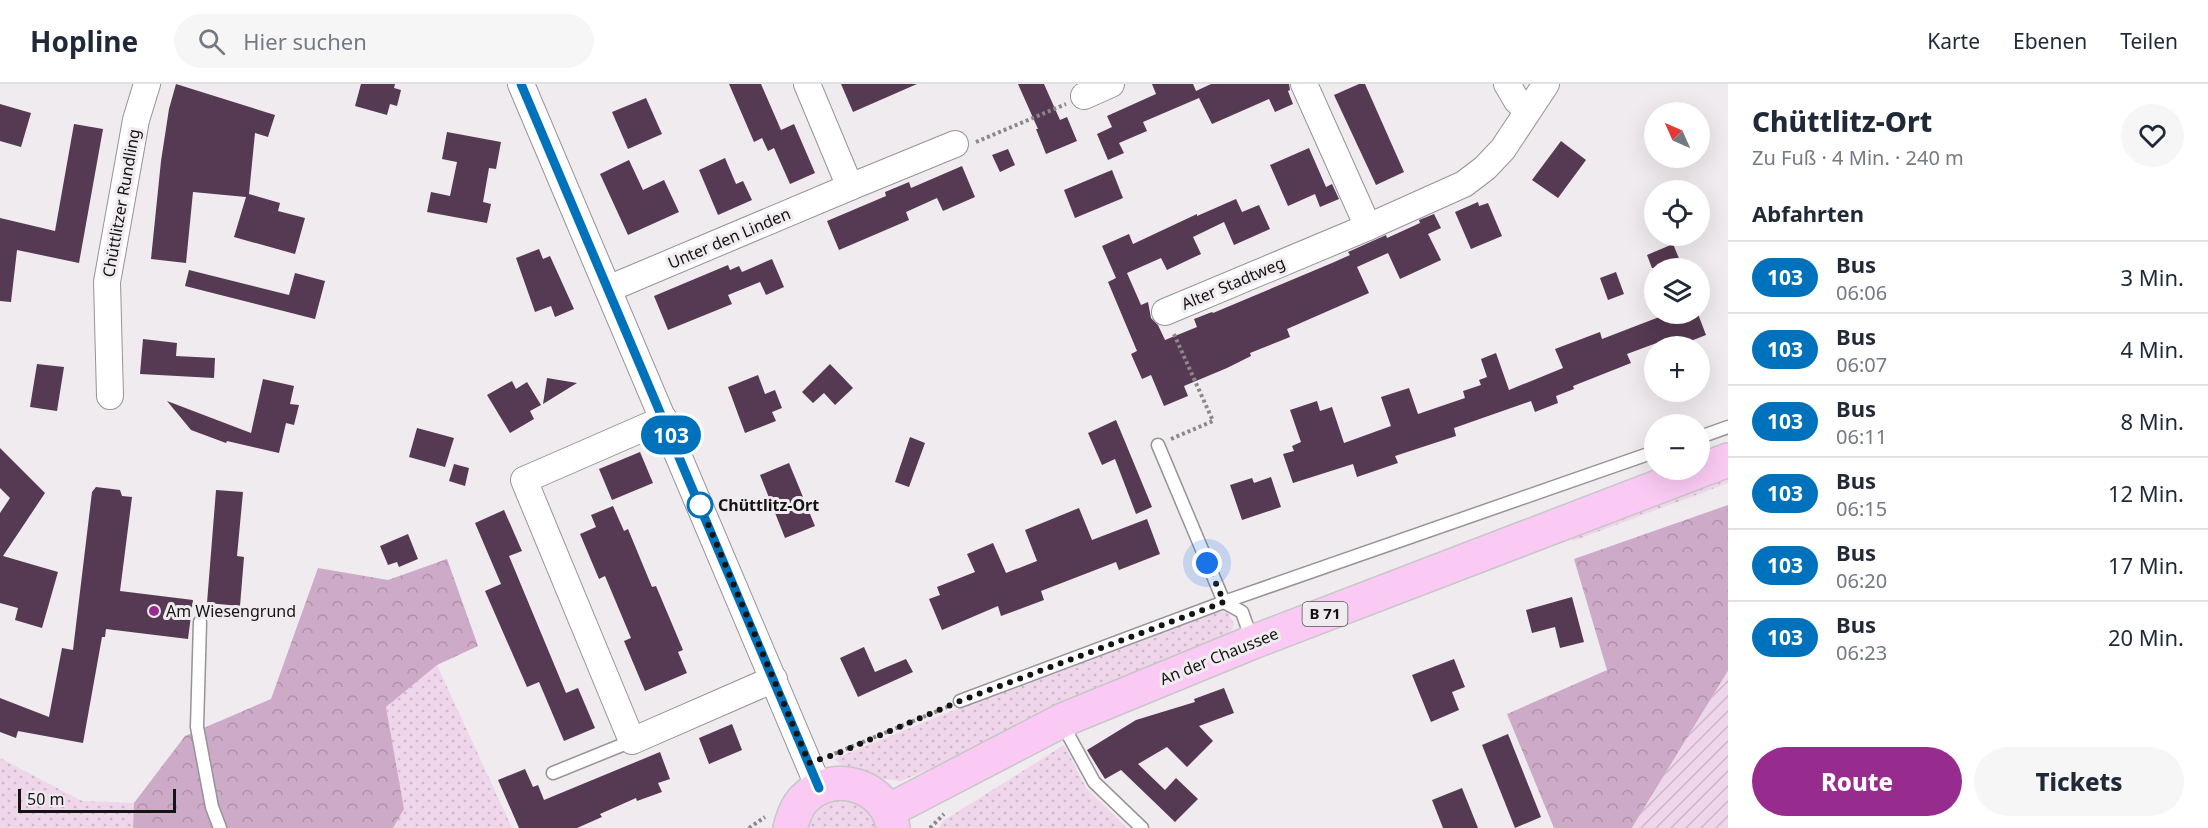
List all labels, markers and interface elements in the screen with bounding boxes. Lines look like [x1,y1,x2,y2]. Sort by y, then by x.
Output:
search box [174,14,594,68]
text: Hopline [30,22,138,60]
icon: search [195,25,228,58]
text: Hier suchen [243,26,367,56]
text: Karte [1927,27,1980,55]
text: Ebenen [2013,27,2087,55]
text: Teilen [2120,27,2178,55]
north arrow [1644,102,1710,168]
map controls [1644,102,1710,480]
text: Chüttlitz-Ort [1752,102,1932,140]
button: heart [2121,104,2184,167]
street label: Chüttlitzer Rundling [97,127,145,279]
text: Zu Fuß · 4 Min. · 240 m [1752,144,1964,171]
button: locate [1644,180,1710,246]
text: Abfahrten [1752,198,1864,228]
street label: Unter den Linden [664,202,794,274]
text: Bus [1836,249,1876,279]
street label: Alter Stadtweg [1178,251,1288,315]
button: layers [1644,258,1710,324]
text: 3 Min. [2121,262,2184,292]
text: 103 [1767,263,1803,291]
text: 06:06 [1836,279,1887,306]
text: Bus [1836,321,1876,351]
text: 4 Min. [2121,334,2184,364]
text: 103 [1767,335,1803,363]
button: + [1644,336,1710,402]
text: 06:07 [1836,351,1887,378]
text: Bus [1836,393,1876,423]
text: 8 Min. [2121,406,2184,436]
text: 103 [1767,407,1803,435]
button: − [1644,414,1710,480]
line badge: 103 [636,416,706,454]
text: 103 [653,421,689,449]
text: 06:11 [1836,423,1887,450]
text: Bus [1836,465,1876,495]
text: 12 Min. [2108,478,2184,508]
text: 103 [1767,479,1803,507]
marker: Chüttlitz-Ort [687,492,713,518]
place label: Chüttlitz-Ort [718,494,819,516]
text: 06:15 [1836,495,1887,522]
text: Bus [1836,537,1876,567]
your location [1192,548,1222,578]
text: 17 Min. [2108,550,2184,580]
text: 103 [1767,551,1803,579]
text: 06:20 [1836,567,1887,594]
place label: Am Wiesengrund [166,600,296,622]
road number: B 71 [1302,602,1348,626]
marker: Am Wiesengrund [147,604,161,618]
text: Bus [1836,609,1876,639]
street label: An der Chaussee [1156,622,1282,690]
text: 20 Min. [2108,622,2184,652]
text: 103 [1767,623,1803,651]
text: 06:23 [1836,639,1887,666]
button: Route [1752,747,1962,816]
button: Tickets [1974,747,2184,816]
scale bar [18,786,176,814]
text: 50 m [27,788,64,810]

